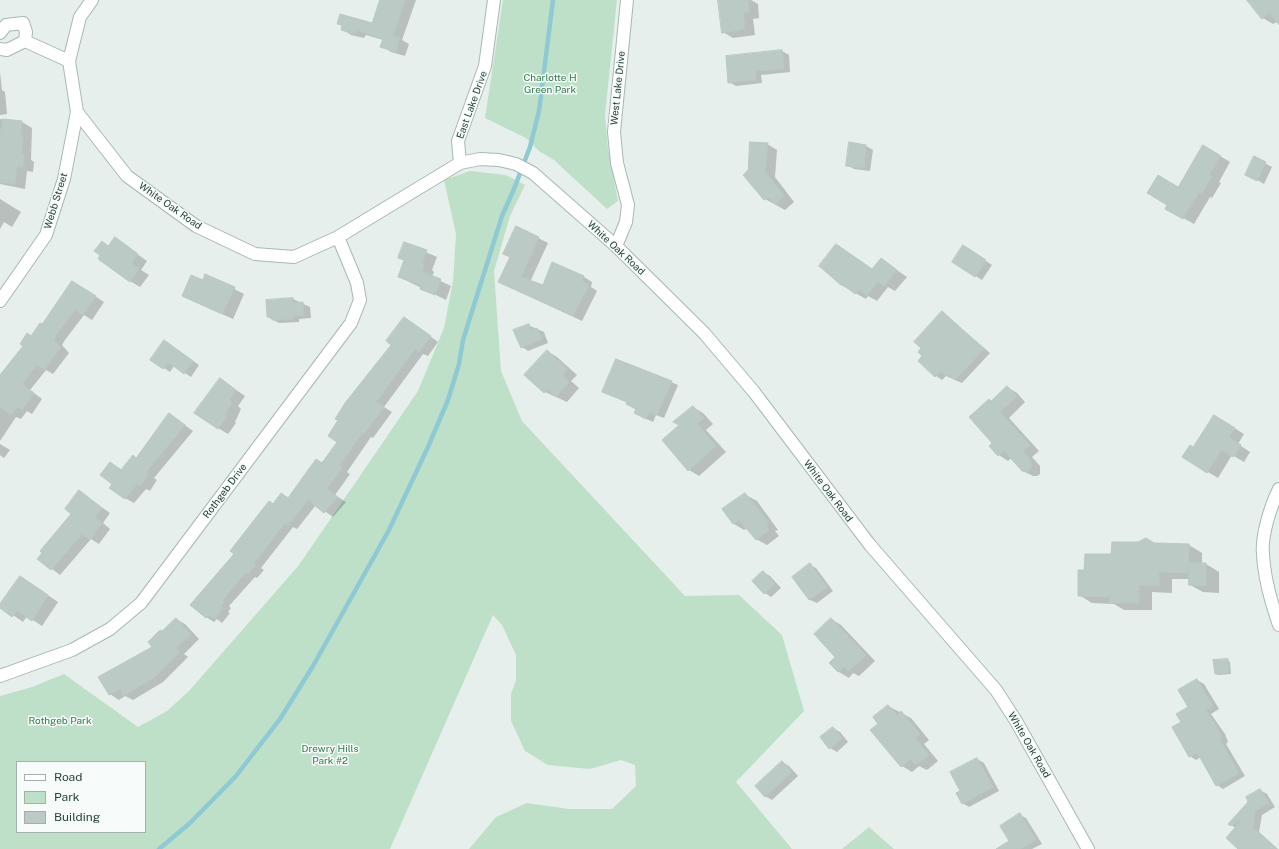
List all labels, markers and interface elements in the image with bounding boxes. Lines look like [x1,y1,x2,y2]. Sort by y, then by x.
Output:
street label: West Lake Drive [608,50,628,126]
street label: East Lake Drive [454,69,490,141]
park label: Charlotte H Green Park [523,72,577,96]
street label: Webb Street [42,171,70,231]
street label: White Oak Road [136,180,204,232]
street label: White Oak Road [585,218,647,278]
street label: White Oak Road [801,458,855,524]
street label: Rothgeb Drive [200,461,250,521]
street label: White Oak Road [1005,710,1053,780]
park label: Rothgeb Park [28,715,92,727]
park label: Drewry Hills Park #2 [301,743,359,766]
legend [16,761,146,833]
text: Road [54,770,82,784]
text: Park [54,790,80,804]
text: Building [54,810,100,824]

